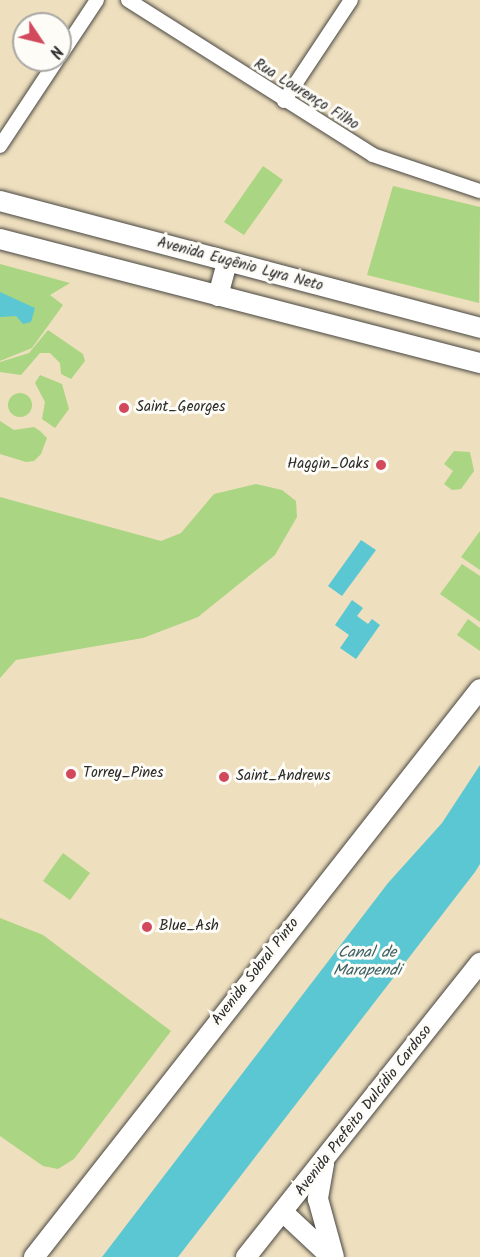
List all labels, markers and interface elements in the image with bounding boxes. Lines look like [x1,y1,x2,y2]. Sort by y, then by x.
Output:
north arrow [12,12,72,72]
text: N [42,40,69,63]
street label: Rua Lourenço Filho [250,55,362,135]
street label: Avenida Eugênio Lyra Neto [155,234,325,296]
place label: Saint_Georges [136,399,225,417]
marker: Saint_Georges [117,401,131,415]
place label: Haggin_Oaks [287,456,369,474]
marker: Haggin_Oaks [374,458,388,472]
place label: Torrey_Pines [83,765,164,783]
marker: Torrey_Pines [64,767,78,781]
place label: Saint_Andrews [236,768,330,786]
marker: Saint_Andrews [217,770,231,784]
street label: Avenida Sobral Pinto [209,915,303,1029]
place label: Blue_Ash [159,918,219,936]
marker: Blue_Ash [140,920,154,934]
water label: Canal de Marapendi [333,943,401,981]
street label: Avenida Prefeito Dulcídio Cardoso [292,1022,436,1200]

